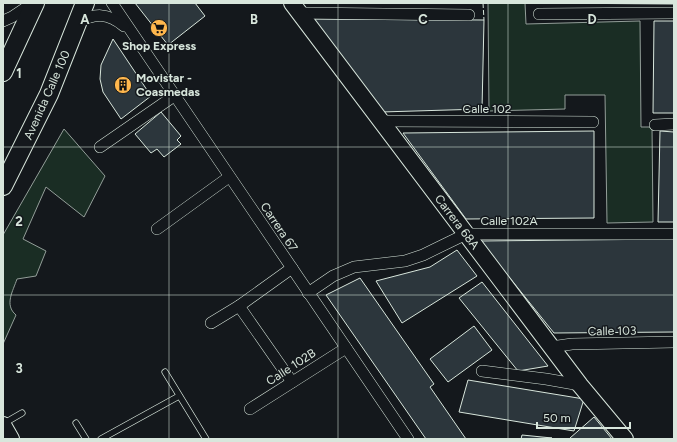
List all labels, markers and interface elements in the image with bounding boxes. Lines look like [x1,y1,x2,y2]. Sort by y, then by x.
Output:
text: A [80,12,90,27]
text: B [250,12,258,27]
text: C [418,12,428,27]
text: D [587,12,597,27]
supermarket icon: Shop Express [149,18,169,38]
place label: Shop Express [122,39,197,53]
street label: Avenida Calle 100 [21,48,73,142]
text: 1 [16,66,22,81]
place label: Movistar - Coasmedas [136,71,200,99]
building icon: Movistar - Coasmedas [113,75,133,95]
street label: Calle 102 [463,102,511,116]
street label: Carrera 68A [432,192,482,252]
street label: Carrera 67 [258,200,301,255]
text: 2 [15,214,23,229]
street label: Calle 102A [480,214,538,228]
street label: Calle 103 [588,324,636,338]
street label: Calle 102B [264,346,318,388]
text: 3 [15,361,23,376]
scale bar [537,404,630,430]
text: 50 m [543,411,571,425]

